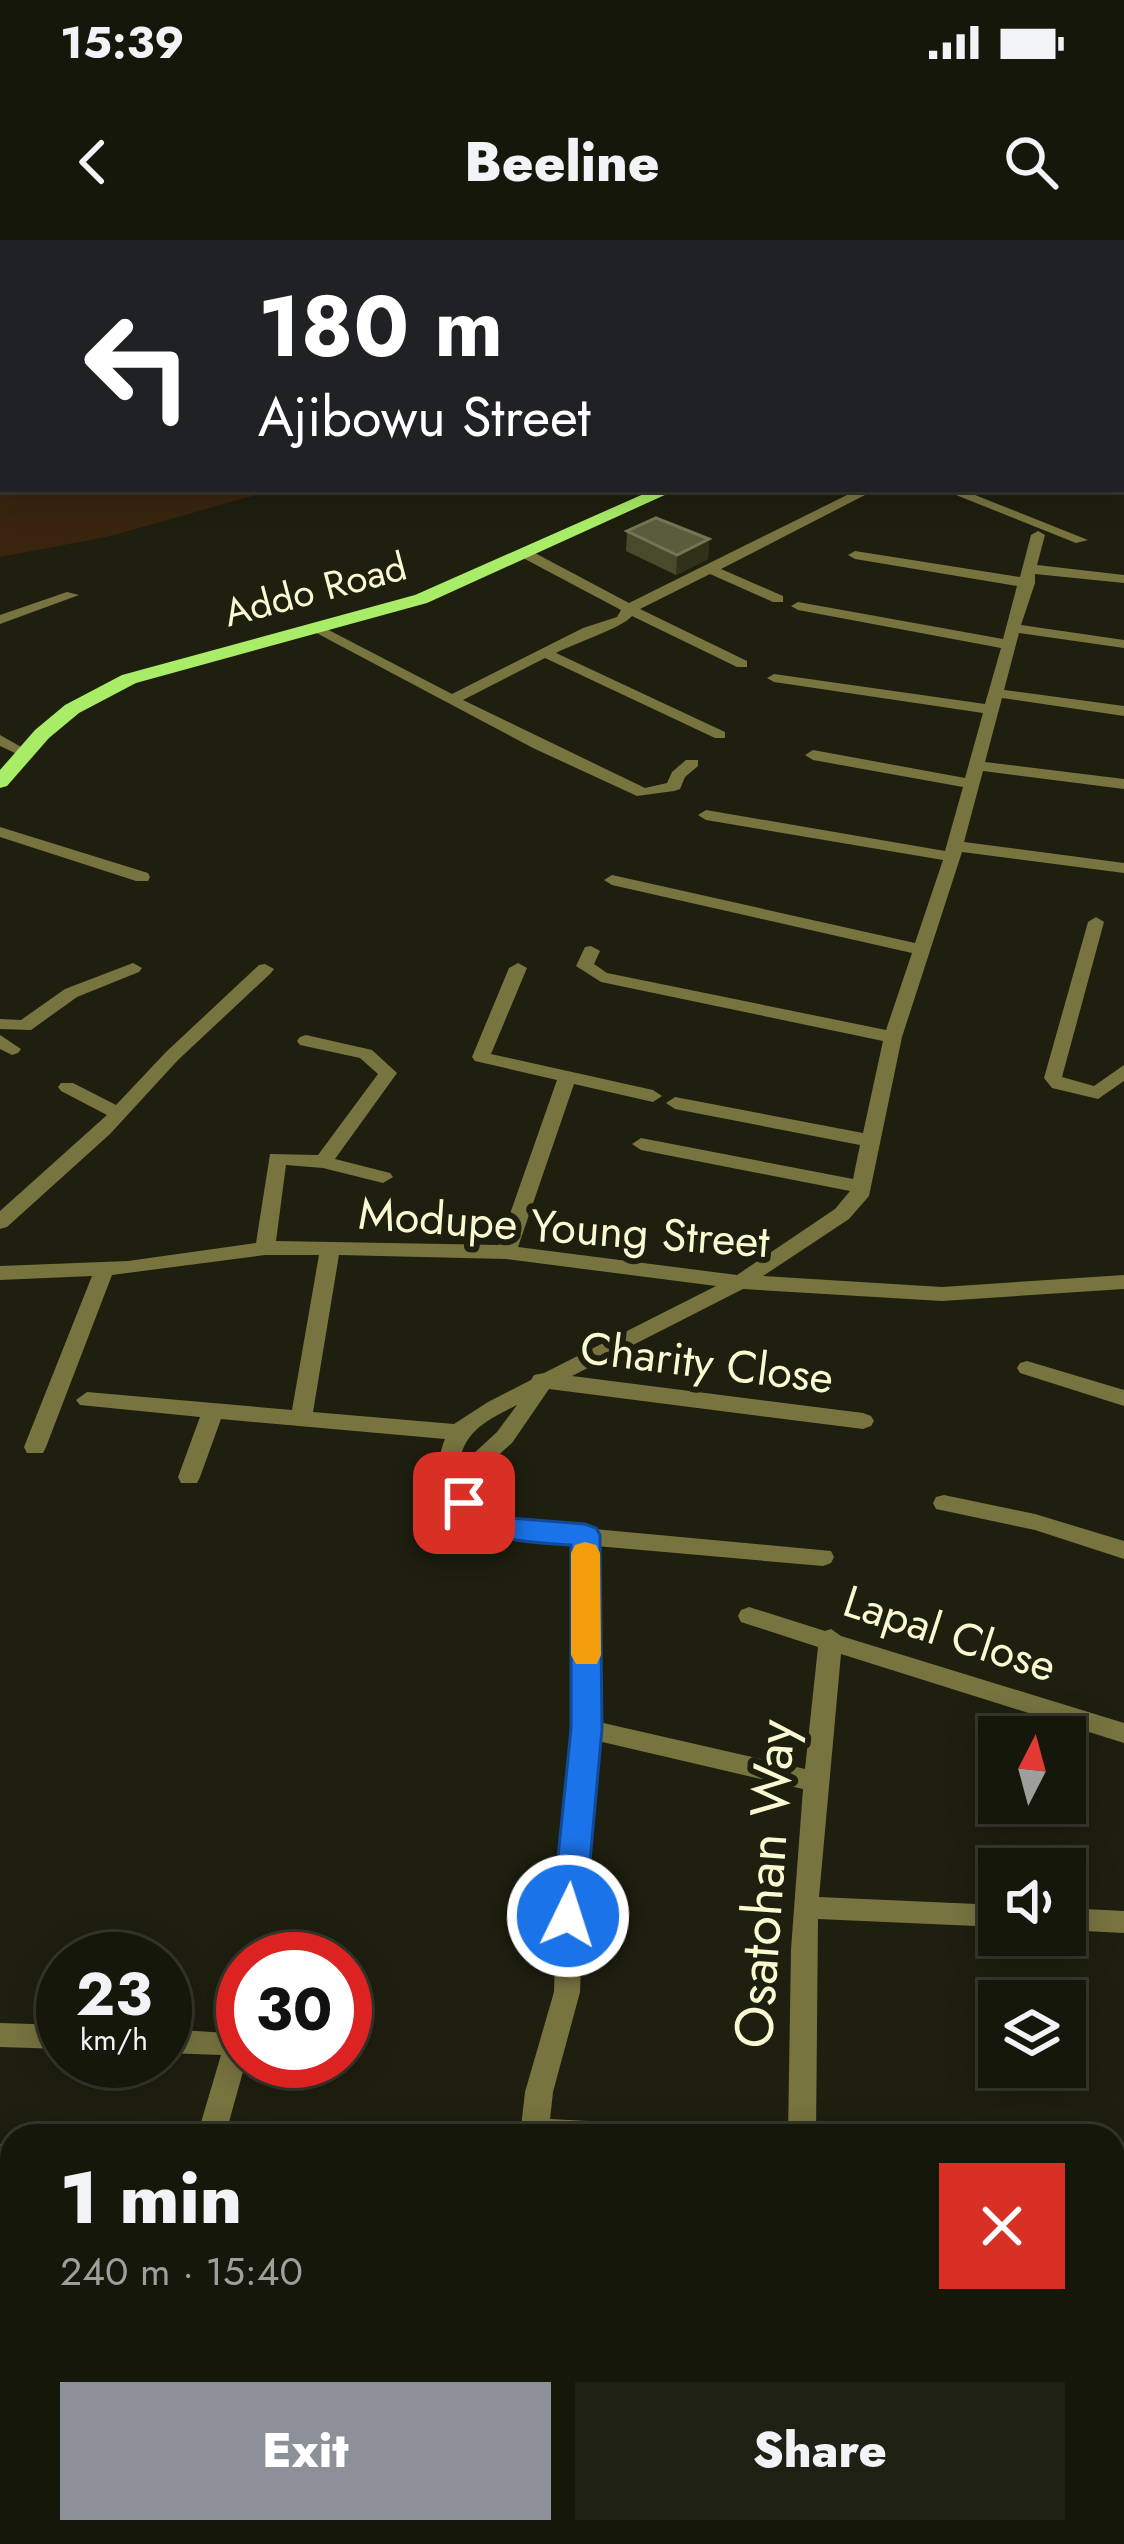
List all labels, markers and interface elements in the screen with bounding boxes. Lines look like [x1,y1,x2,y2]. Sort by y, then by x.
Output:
text: 15:39 [60,10,184,75]
text: Beeline [464,123,660,201]
icon: back [60,129,126,195]
icon: search [998,129,1064,195]
text: 180 m [258,266,503,388]
icon: left [60,288,216,444]
text: Ajibowu Street [258,378,591,456]
street label: Addo Road [217,538,413,641]
street label: Modupe Young Street [356,1181,772,1274]
street label: Charity Close [577,1315,837,1410]
pin [413,1452,515,1554]
icon: arrive [431,1470,497,1536]
street label: Lapal Close [835,1569,1065,1698]
north arrow [978,1716,1086,1824]
map controls [978,1716,1086,2088]
street label: Osatohan Way [714,1717,814,2051]
button: sound [978,1848,1086,1956]
position arrow [505,1853,631,1979]
speed limit sign: 30 [216,1932,372,2088]
text: 23 [76,1951,152,2038]
button: layers [978,1980,1086,2088]
text: km/h [80,2018,148,2061]
text: 1 min [60,2146,242,2250]
button: close [939,2163,1065,2289]
text: 240 m · 15:40 [60,2243,303,2300]
button: Exit [60,2382,551,2520]
button: Share [575,2382,1065,2520]

